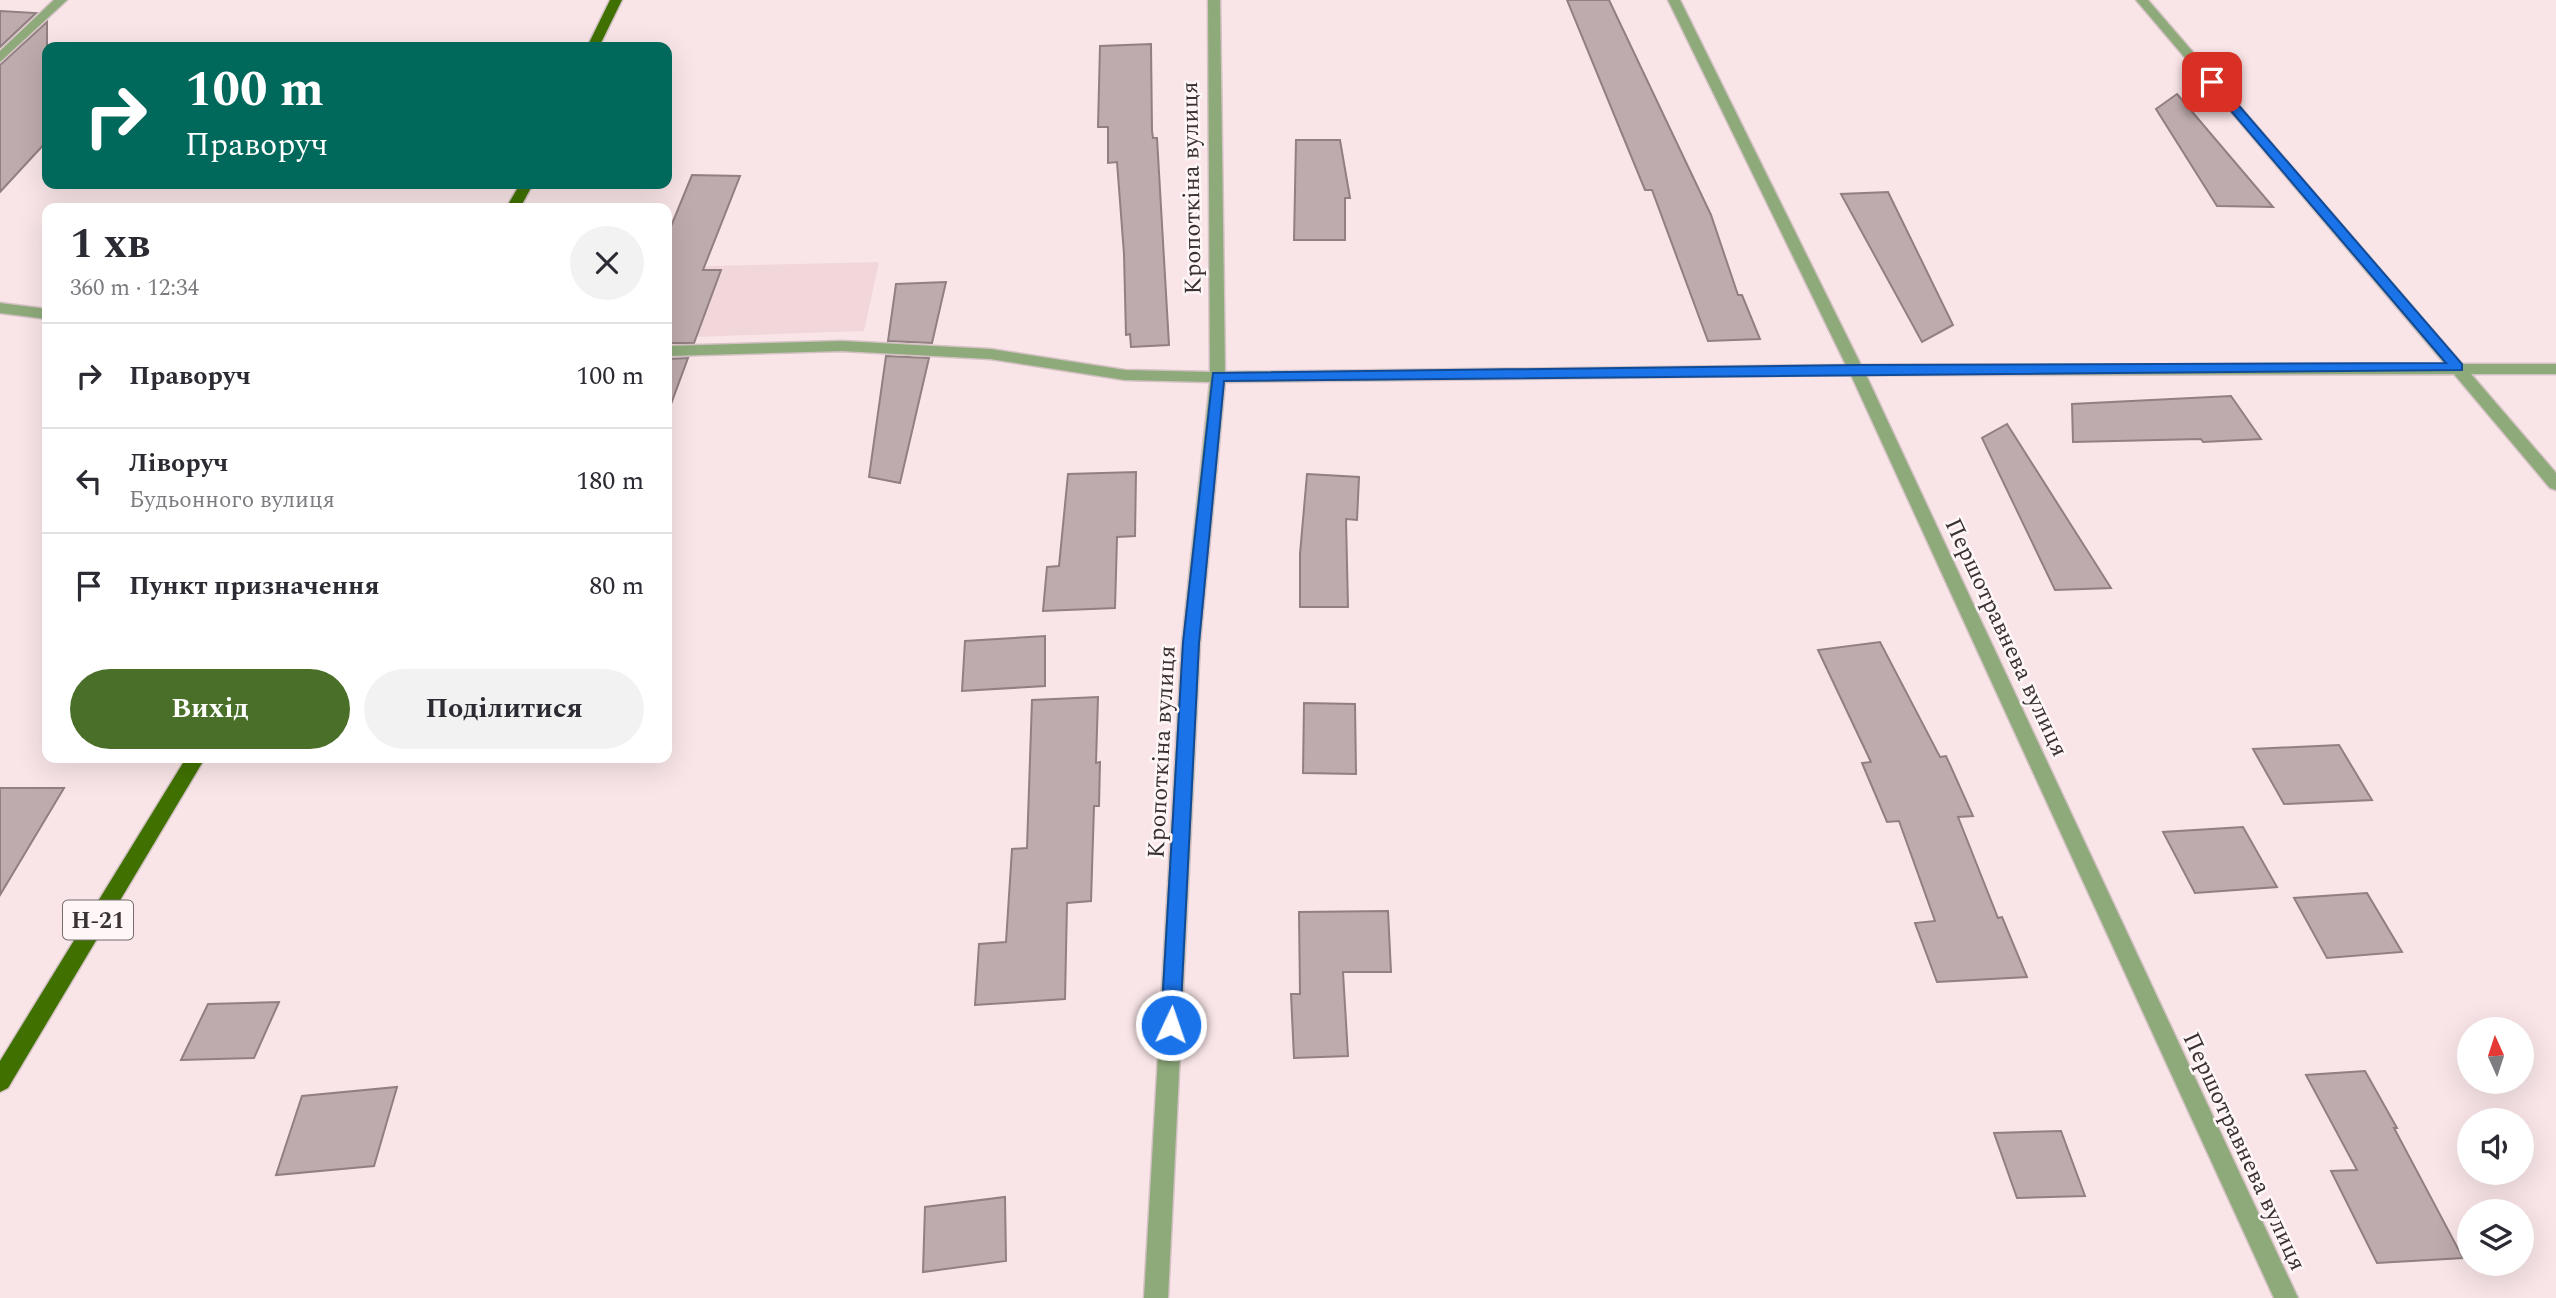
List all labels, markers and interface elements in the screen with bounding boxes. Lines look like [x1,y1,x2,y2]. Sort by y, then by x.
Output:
pin [2182,52,2242,112]
text: 100 m [185,53,324,128]
icon: arrive [2193,63,2231,101]
icon: right [70,70,161,161]
street label: Кропоткіна вулиця [1172,81,1212,295]
text: Праворуч [185,121,328,170]
text: 1 хв [70,213,150,276]
button: close [570,226,644,300]
text: 360 m · 12:34 [70,271,199,306]
text: Праворуч [129,356,251,396]
text: 100 m [576,356,644,396]
icon: right [70,357,108,395]
text: Ліворуч [129,443,228,483]
text: 180 m [576,461,644,501]
icon: left [70,462,108,500]
text: Будьонного вулиця [129,483,335,518]
street label: Першотравнева вулиця [1935,512,2077,763]
text: Пункт призначення [129,566,380,606]
text: 80 m [589,566,644,606]
icon: arrive [70,567,108,605]
street label: Кропоткіна вулиця [1138,645,1186,859]
button: Вихід [70,669,350,749]
button: Поділитися [364,669,644,749]
road number: Н-21 [63,900,133,939]
position arrow [1134,988,1208,1062]
north arrow [2457,1017,2534,1094]
map controls [2457,1017,2534,1276]
street label: Першотравнева вулиця [2173,1026,2315,1277]
button: sound [2457,1108,2534,1185]
button: layers [2457,1199,2534,1276]

